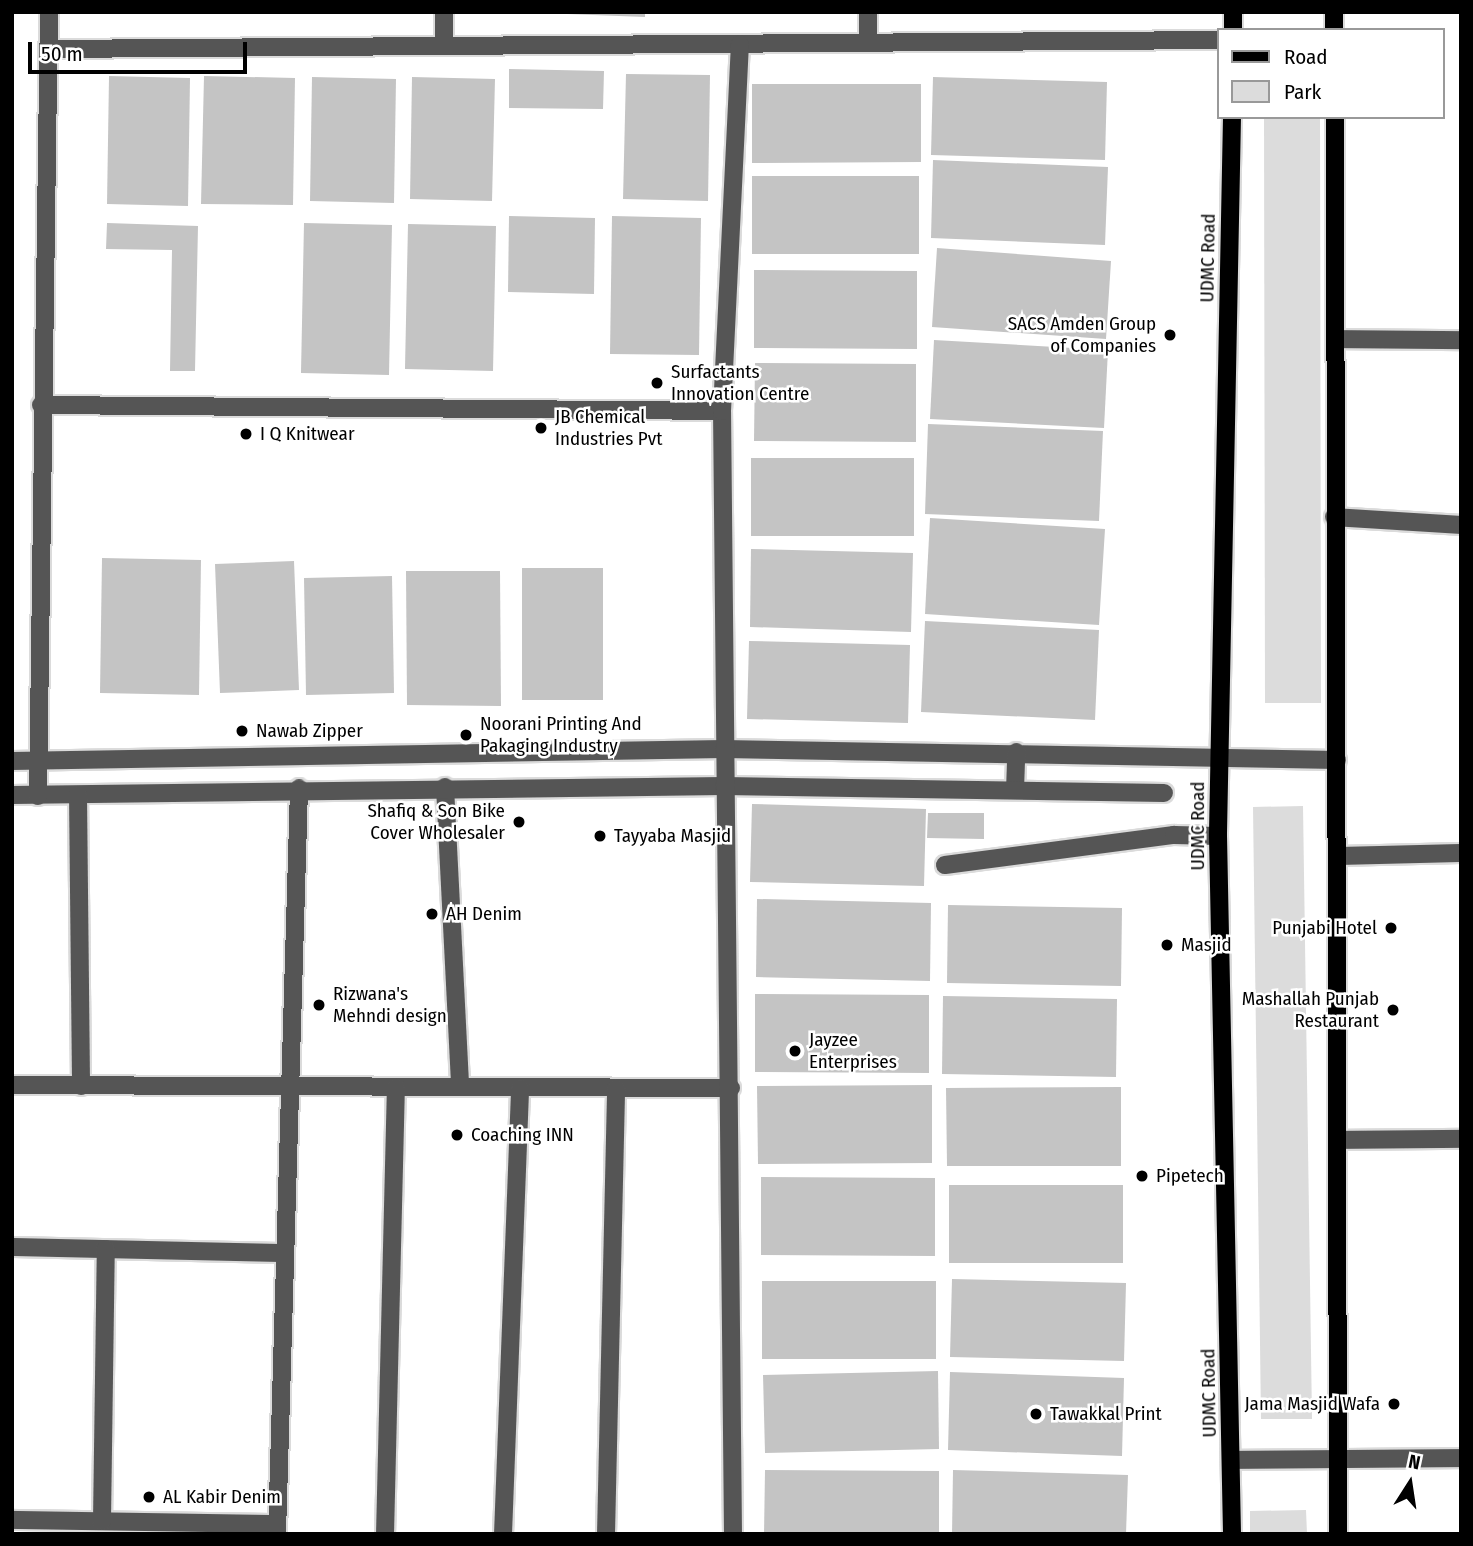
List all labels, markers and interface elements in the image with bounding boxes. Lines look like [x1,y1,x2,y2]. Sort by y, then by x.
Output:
scale bar [32,28,250,72]
legend [1218,28,1445,119]
text: 50 m [41,41,83,67]
text: Road [1284,44,1328,70]
text: Park [1284,79,1321,105]
street label: UDMC Road [1196,213,1220,303]
place label: SACS Amden Group of Companies [1008,313,1156,357]
marker: SACS Amden Group of Companies [1162,327,1178,343]
place label: Surfactants Innovation Centre [671,361,809,405]
marker: Surfactants Innovation Centre [649,375,665,391]
place label: JB Chemical Industries Pvt [555,406,662,450]
marker: JB Chemical Industries Pvt [533,420,549,436]
place label: I Q Knitwear [260,423,355,445]
marker: I Q Knitwear [238,426,254,442]
place label: Noorani Printing And Pakaging Industry [480,713,642,757]
place label: Nawab Zipper [256,720,363,742]
marker: Nawab Zipper [234,723,250,739]
marker: Noorani Printing And Pakaging Industry [458,727,474,743]
street label: UDMC Road [1187,782,1209,870]
place label: Shafiq & Son Bike Cover Wholesaler [367,800,505,844]
marker: Shafiq & Son Bike Cover Wholesaler [511,814,527,830]
place label: Tayyaba Masjid [614,825,731,847]
marker: Tayyaba Masjid [592,828,608,844]
place label: AH Denim [446,903,522,925]
marker: AH Denim [424,906,440,922]
place label: Punjabi Hotel [1272,917,1377,939]
marker: Punjabi Hotel [1383,920,1399,936]
place label: Masjid [1181,934,1232,956]
marker: Masjid [1159,937,1175,953]
place label: Rizwana's Mehndi design [333,983,447,1027]
place label: Mashallah Punjab Restaurant [1242,988,1379,1032]
marker: Rizwana's Mehndi design [311,997,327,1013]
marker: Mashallah Punjab Restaurant [1385,1002,1401,1018]
place label: Jayzee Enterprises [809,1029,897,1073]
marker: Jayzee Enterprises [787,1043,803,1059]
place label: Coaching INN [471,1124,574,1146]
marker: Coaching INN [449,1127,465,1143]
place label: Pipetech [1156,1165,1224,1187]
marker: Pipetech [1134,1168,1150,1184]
street label: UDMC Road [1197,1348,1221,1438]
place label: Jama Masjid Wafa [1244,1393,1380,1415]
marker: Jama Masjid Wafa [1386,1396,1402,1412]
place label: Tawakkal Print [1050,1403,1162,1425]
marker: Tawakkal Print [1028,1406,1044,1422]
north arrow [1375,1448,1445,1518]
text: N [1407,1450,1422,1474]
place label: AL Kabir Denim [163,1486,281,1508]
marker: AL Kabir Denim [141,1489,157,1505]

